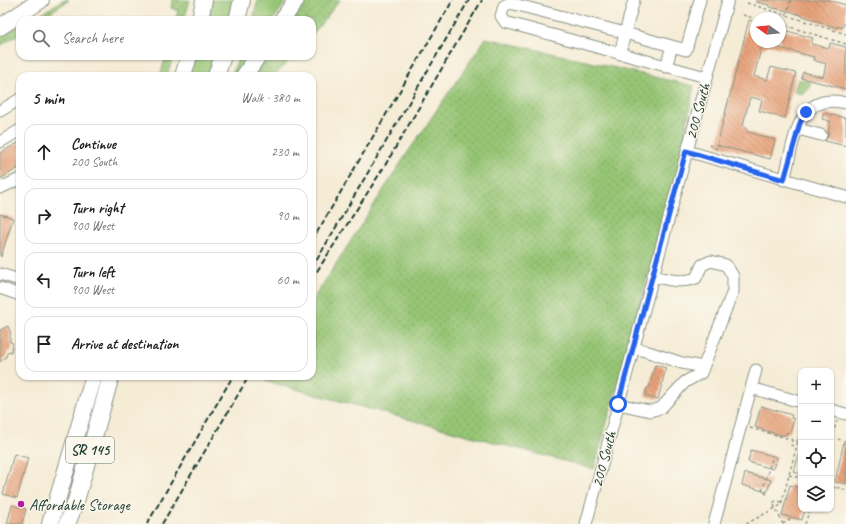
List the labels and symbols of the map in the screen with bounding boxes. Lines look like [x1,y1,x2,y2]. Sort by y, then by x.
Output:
north arrow [750,12,786,48]
street label: 200 South [681,80,715,141]
route end [797,103,815,121]
route start [609,395,627,413]
street label: 200 South [587,428,621,489]
road number: SR 145 [66,437,114,463]
place label: Affordable Storage [29,495,131,515]
marker: Affordable Storage [16,499,26,509]

